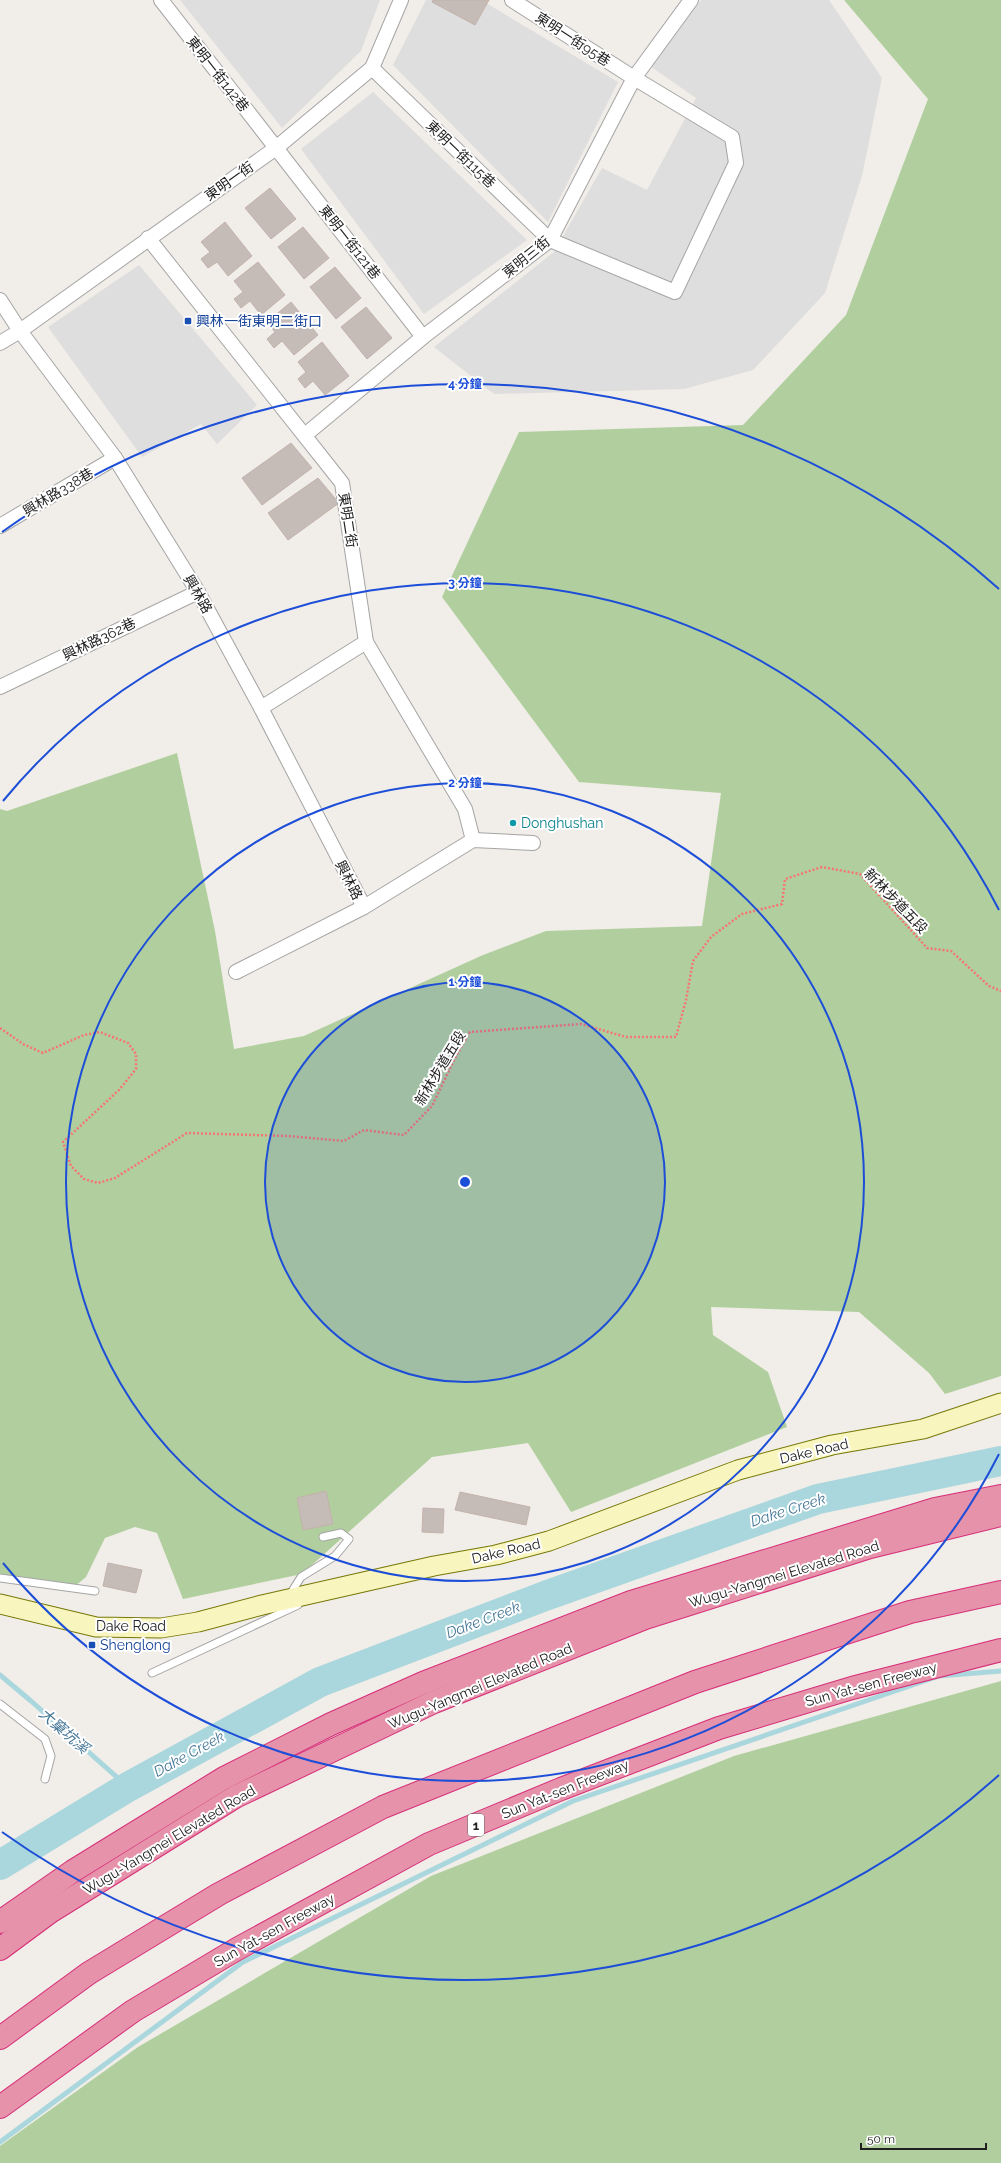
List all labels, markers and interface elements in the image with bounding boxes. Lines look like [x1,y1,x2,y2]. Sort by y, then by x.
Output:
street label: 東明一街95巷 [533,9,613,69]
street label: 東明一街142巷 [184,33,252,115]
street label: 東明一街115巷 [423,117,499,191]
street label: 東明一街 [201,158,257,204]
street label: 東明一街121巷 [316,202,384,282]
street label: 東明三街 [499,233,553,281]
place label: 興林一街東明二街口 [196,313,322,329]
marker: 興林一街東明二街口 [183,316,193,326]
text: 4 分鐘 [448,377,482,391]
street label: 興林路338巷 [20,465,96,519]
street label: 東明二街 [336,491,360,549]
street label: 興林路 [181,572,215,616]
text: 3 分鐘 [448,576,482,590]
street label: 興林路362巷 [60,614,138,664]
text: 2 分鐘 [448,776,482,790]
place label: Donghushan [521,815,603,831]
marker: Donghushan [508,818,518,828]
street label: 興林路 [332,858,366,902]
street label: 新林步道五段 [861,865,931,937]
text: 1 分鐘 [449,975,481,989]
street label: 新林步道五段 [412,1028,468,1108]
centre of rings [458,1175,472,1189]
street label: Dake Road [778,1435,850,1467]
water label: Dake Creek [748,1489,828,1531]
street label: Dake Road [470,1535,542,1567]
street label: Wugu-Yangmei Elevated Road [687,1537,881,1611]
water label: Dake Creek [443,1598,523,1642]
street label: Dake Road [96,1618,166,1634]
place label: Shenglong [100,1637,171,1653]
marker: Shenglong [87,1640,97,1650]
street label: Wugu-Yangmei Elevated Road [386,1640,574,1732]
street label: Sun Yat-sen Freeway [803,1659,939,1709]
water label: 大窠坑溪 [35,1705,94,1759]
water label: Dake Creek [151,1727,227,1781]
street label: Sun Yat-sen Freeway [499,1756,631,1822]
street label: Wugu-Yangmei Elevated Road [80,1782,258,1898]
road number: 1 [468,1814,484,1836]
street label: Sun Yat-sen Freeway [211,1890,338,1970]
scale bar [861,2125,986,2151]
text: 50 m [867,2132,895,2146]

